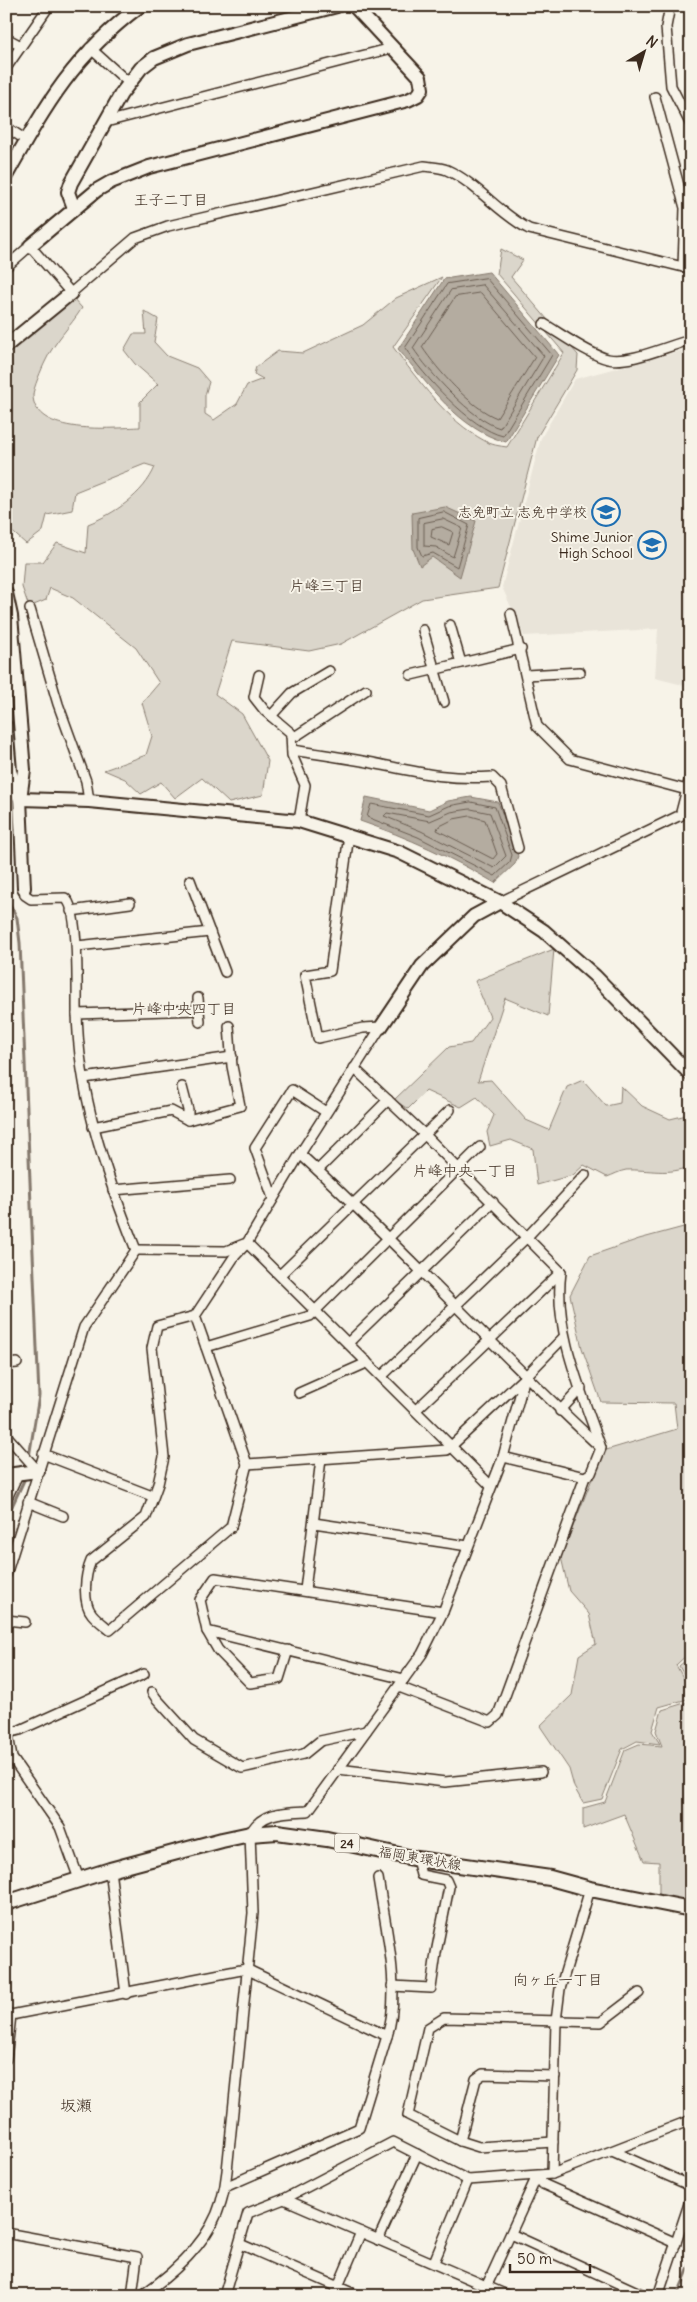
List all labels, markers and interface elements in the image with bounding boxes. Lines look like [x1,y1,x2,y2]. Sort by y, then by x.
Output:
north arrow [620,28,670,78]
text: N [643,32,661,52]
district label: 王子二丁目 [133,190,209,209]
school or university icon: 志免町立 志免中学校 [591,497,621,527]
place label: 志免町立 志免中学校 [458,503,587,521]
place label: Shime Junior High School [551,528,633,562]
school or university icon: Shime Junior High School [637,530,667,560]
district label: 片峰三丁目 [289,576,365,595]
district label: 片峰中央四丁目 [131,999,237,1018]
district label: 片峰中央一丁目 [412,1161,518,1180]
road number: 24 [334,1834,360,1852]
street label: 福岡東環状線 [377,1842,463,1874]
district label: 向ヶ丘一丁目 [513,1970,603,1989]
district label: 坂瀬 [60,2095,92,2115]
scale bar [510,2242,590,2274]
text: 50 m [517,2249,552,2268]

